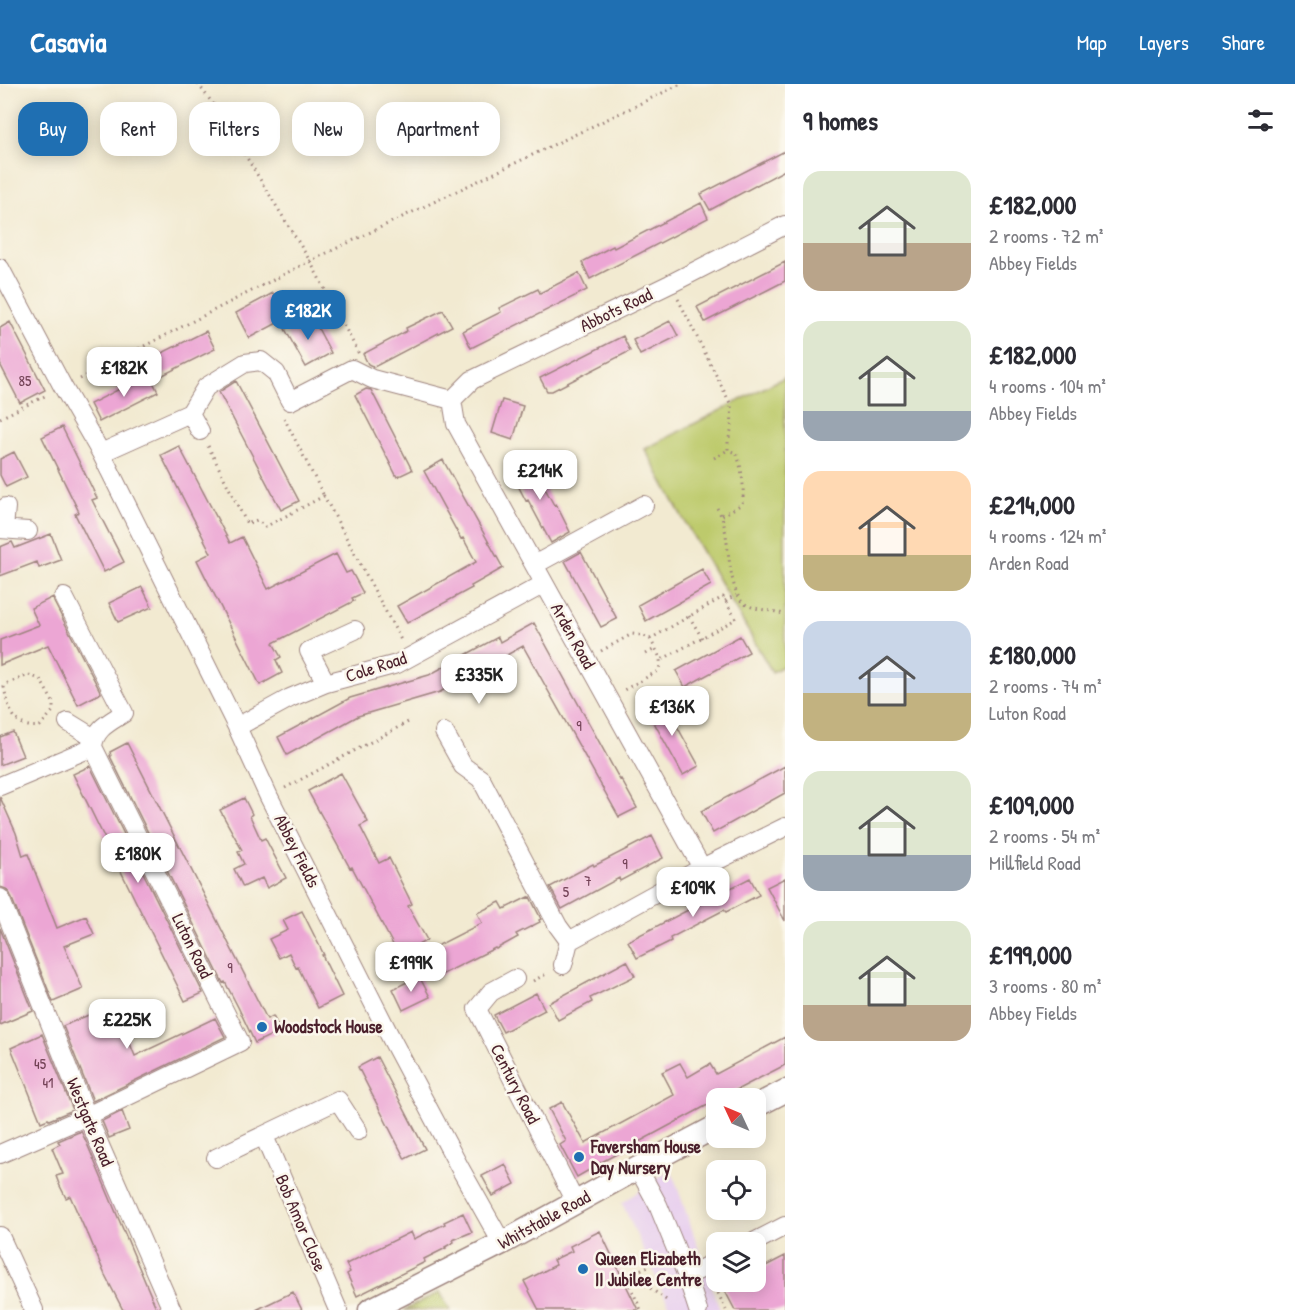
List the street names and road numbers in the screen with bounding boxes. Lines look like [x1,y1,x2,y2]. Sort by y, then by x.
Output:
street label: Abbots Road [575,281,656,338]
street label: Arden Road [545,598,602,673]
street label: Cole Road [342,645,410,688]
street label: Abbey Fields [268,810,327,892]
street label: Luton Road [166,909,219,982]
street label: Century Road [485,1039,546,1128]
street label: Westgate Road [61,1074,120,1170]
street label: Bob Amor Close [270,1170,333,1275]
street label: Whitstable Road [493,1184,594,1255]

